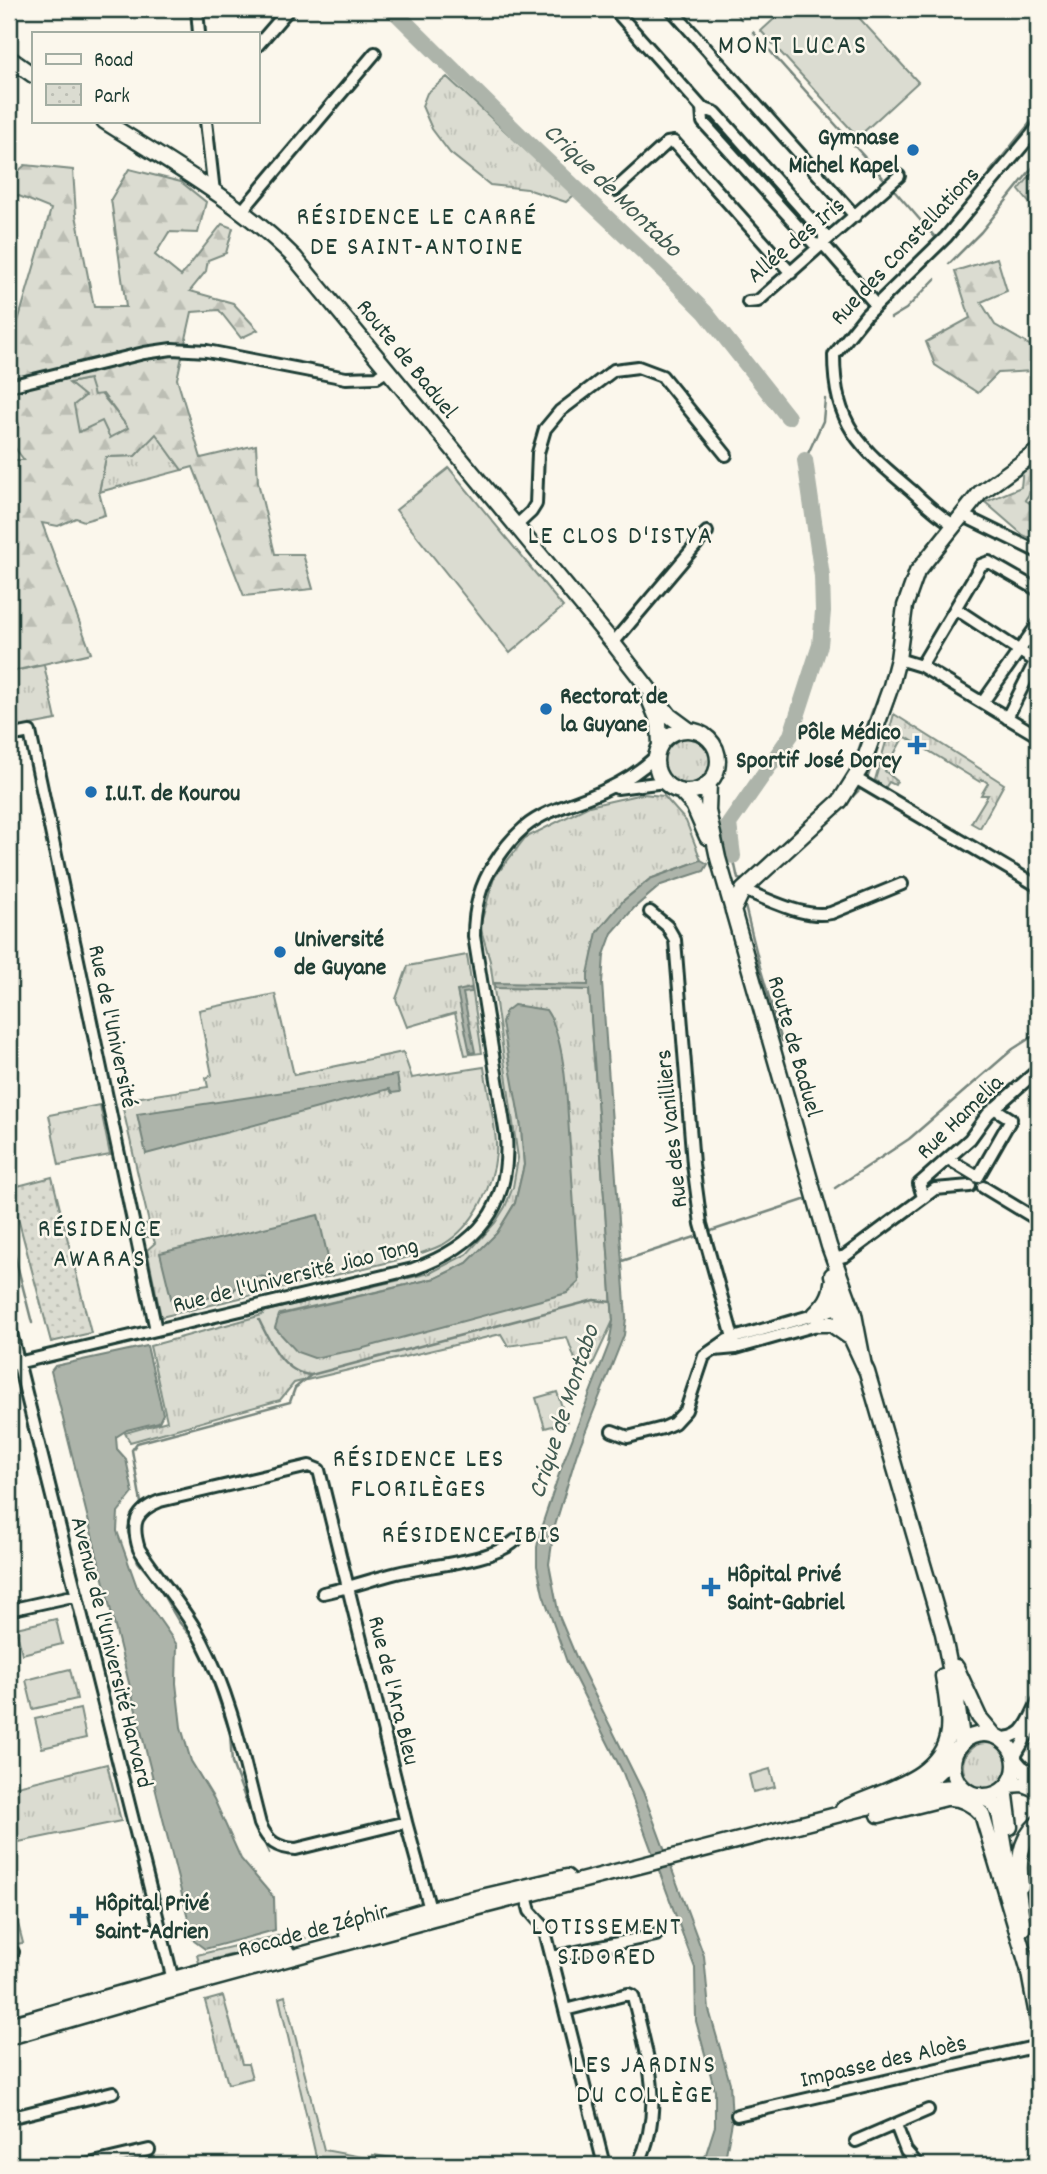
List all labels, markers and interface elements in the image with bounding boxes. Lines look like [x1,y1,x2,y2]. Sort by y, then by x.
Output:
district label: MONT LUCAS [718,28,868,68]
legend [32,32,259,122]
text: Road [94,47,133,77]
text: Park [94,83,130,113]
water label: Crique de Montabo [534,116,690,268]
place label: Gymnase Michel Kapel [788,122,899,184]
marker: Gymnase Michel Kapel [905,142,921,158]
street label: Rue des Constellations [823,160,989,334]
street label: Allée des Iris [740,190,854,293]
district label: RÉSIDENCE LE CARRÉ DE SAINT-ANTOINE [296,200,538,267]
street label: Route de Baduel [347,293,465,427]
district label: LE CLOS D'ISTYA [528,519,714,556]
place label: Rectorat de la Guyane [560,681,668,743]
marker: Rectorat de la Guyane [538,701,554,717]
place label: Pôle Médico Sportif José Dorcy [736,717,902,779]
marker: Pôle Médico Sportif José Dorcy [907,735,927,755]
place label: I.U.T. de Kourou [105,778,240,812]
marker: I.U.T. de Kourou [83,784,99,800]
place label: Université de Guyane [294,924,387,986]
street label: Rue de l'Université [77,942,145,1111]
marker: Université de Guyane [272,944,288,960]
street label: Route de Baduel [757,972,830,1122]
street label: Rue des Vanilliers [648,1048,698,1210]
street label: Rue Hamelia [910,1067,1013,1169]
district label: RÉSIDENCE AWARAS [38,1212,162,1279]
street label: Rue de l'Université Jiao Tong [169,1230,422,1324]
water label: Crique de Montabo [520,1319,611,1504]
district label: RÉSIDENCE LES FLORILÈGES [333,1442,505,1509]
street label: Avenue de l'Université Harvard [60,1513,160,1792]
district label: RÉSIDENCE IBIS [382,1518,562,1555]
place label: Hôpital Privé Saint-Gabriel [727,1559,845,1621]
marker: Hôpital Privé Saint-Gabriel [701,1577,721,1597]
street label: Rue de l'Ara Bleu [357,1613,427,1769]
place label: Hôpital Privé Saint-Adrien [95,1888,209,1950]
street label: Rocade de Zéphir [235,1896,393,1968]
marker: Hôpital Privé Saint-Adrien [69,1906,89,1926]
district label: LOTISSEMENT SIDORED [531,1910,683,1977]
street label: Impasse des Aloès [797,2027,970,2099]
district label: LES JARDINS DU COLLÈGE [573,2048,717,2115]

